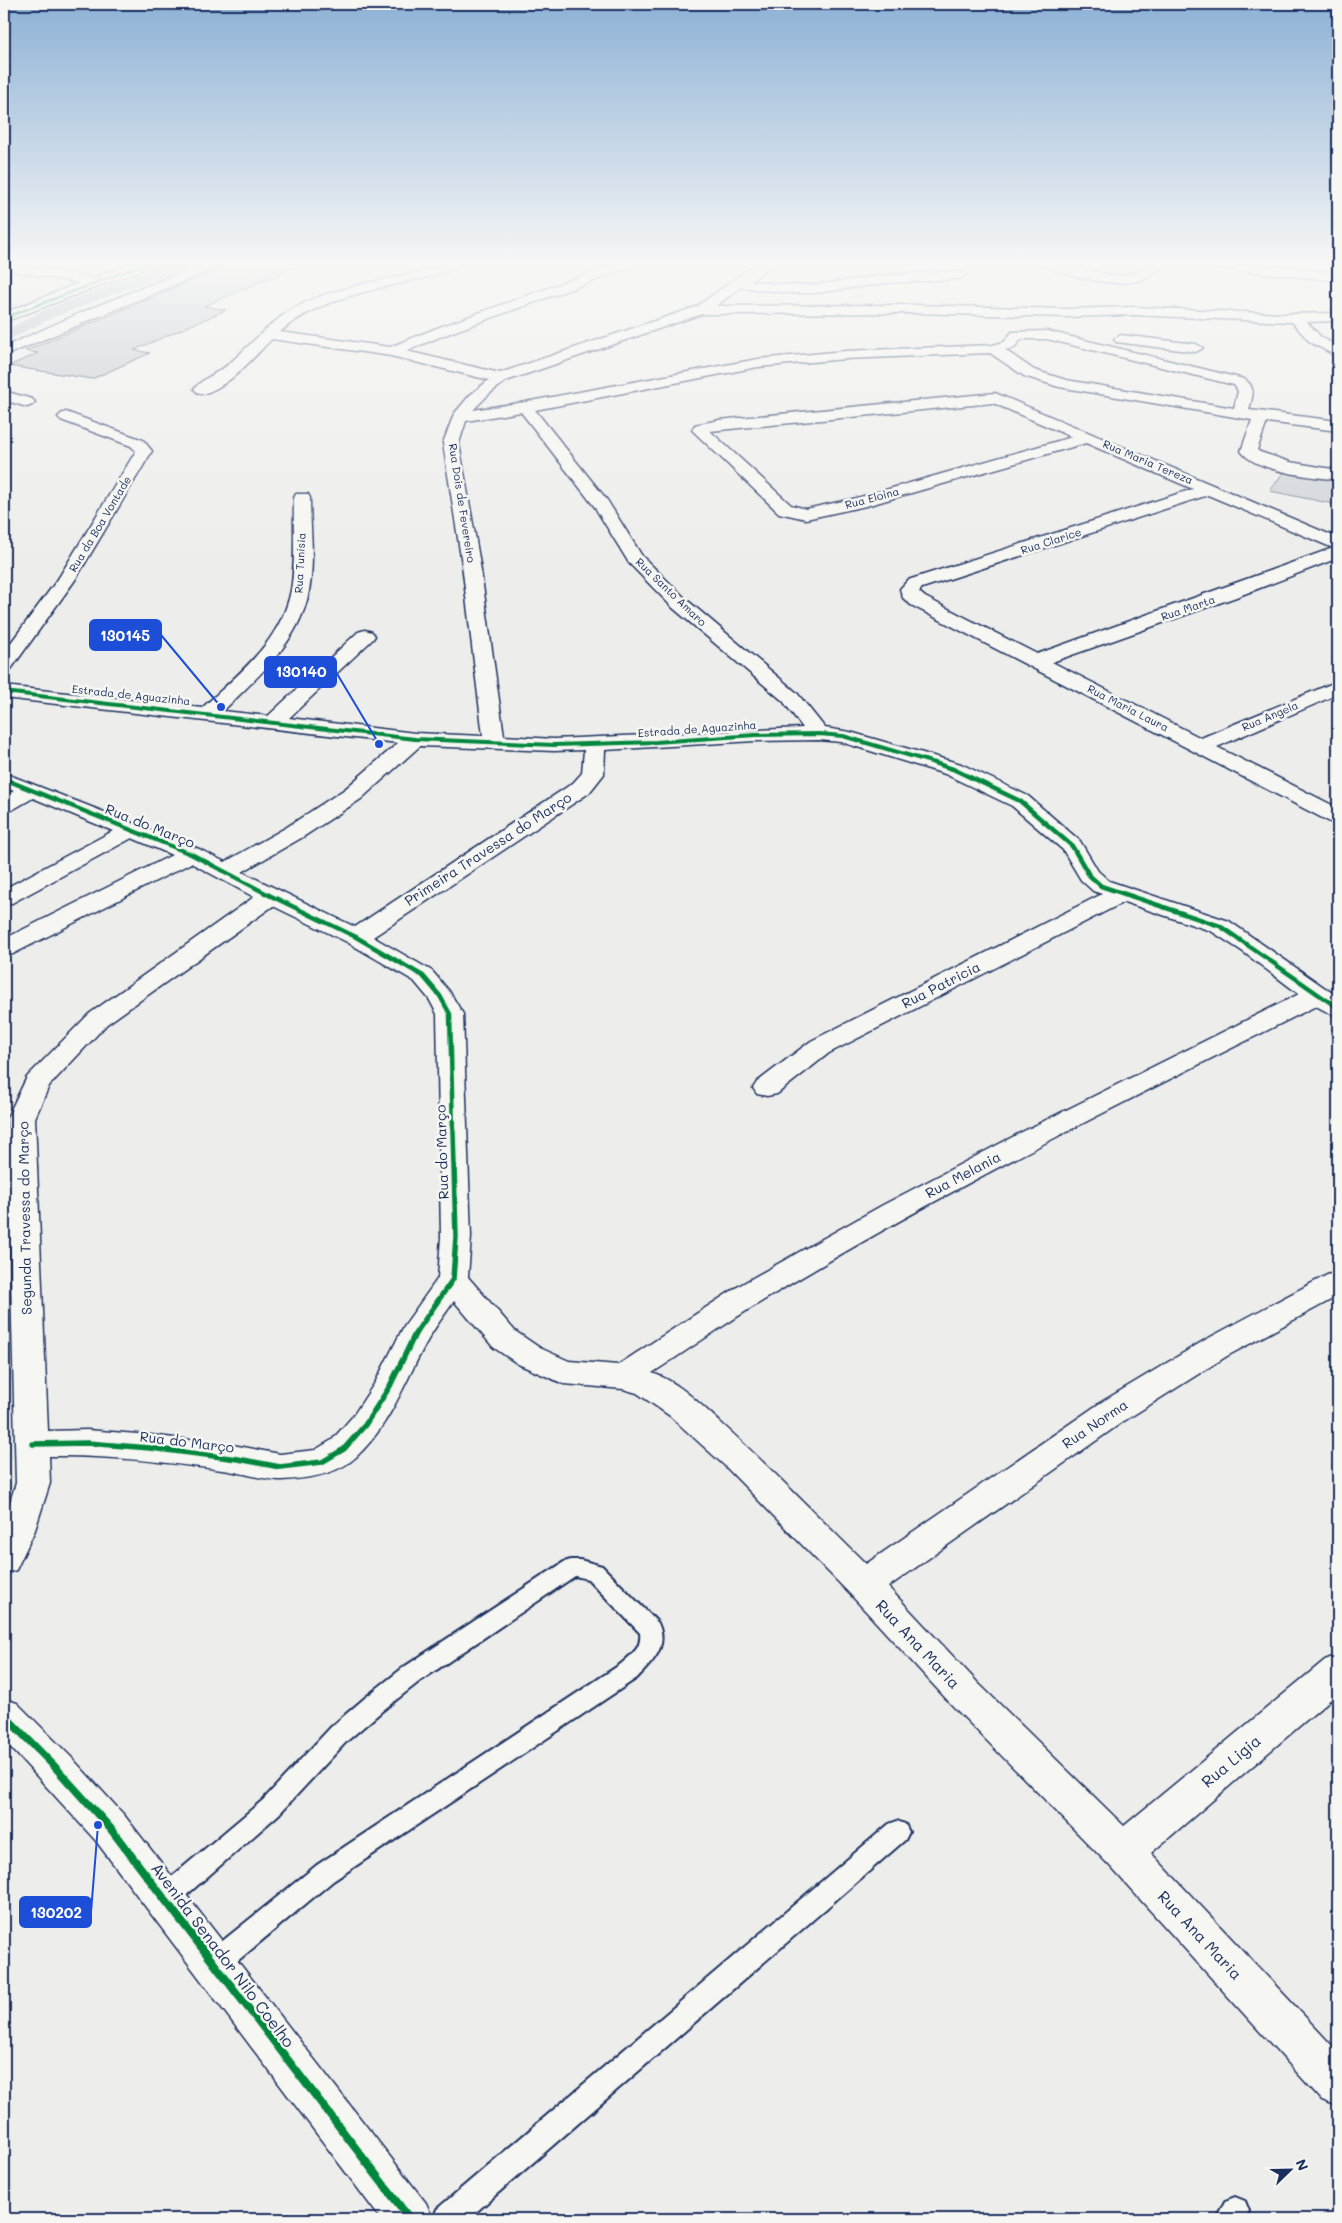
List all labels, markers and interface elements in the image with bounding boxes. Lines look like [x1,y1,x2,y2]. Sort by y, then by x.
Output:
street label: Rua Maria Tereza [1101,436,1196,487]
street label: Rua Dois de Fevereiro [446,442,479,564]
street label: Rua da Boa Vontade [65,473,134,575]
street label: Rua Eloina [843,483,901,512]
street label: Rua Clarice [1019,524,1083,557]
street label: Rua Tunísia [290,532,309,594]
street label: Rua Santo Amaro [633,554,710,630]
street label: Rua Marta [1159,591,1217,624]
callout: 130145 [90,620,161,650]
text: 130145 [100,625,150,645]
callout: 130140 [265,657,336,687]
text: 130140 [275,661,327,681]
street label: Estrada de Aguazinha [71,681,191,708]
street label: Rua Maria Laura [1085,681,1172,735]
street label: Rua Angela [1239,697,1300,734]
street label: Estrada de Aguazinha [637,717,757,740]
street label: Primeira Travessa do Março [400,787,575,910]
street label: Rua do Março [103,799,198,852]
street label: Rua Patricia [898,957,983,1013]
street label: Rua do Março [430,1104,453,1200]
street label: Segunda Travessa do Março [13,1121,36,1315]
street label: Rua Melania [922,1147,1004,1202]
street label: Rua Norma [1058,1395,1131,1453]
street label: Rua do Março [139,1426,235,1457]
street label: Rua Ana Maria [872,1595,965,1693]
street label: Rua Ligia [1197,1730,1265,1792]
street label: Avenida Senador Nilo Coelho [147,1858,300,2051]
street label: Rua Ana Maria [1154,1886,1247,1984]
callout: 130202 [20,1897,91,1927]
text: 130202 [30,1902,82,1922]
north arrow [1264,2146,1314,2196]
text: N [1292,2156,1313,2173]

